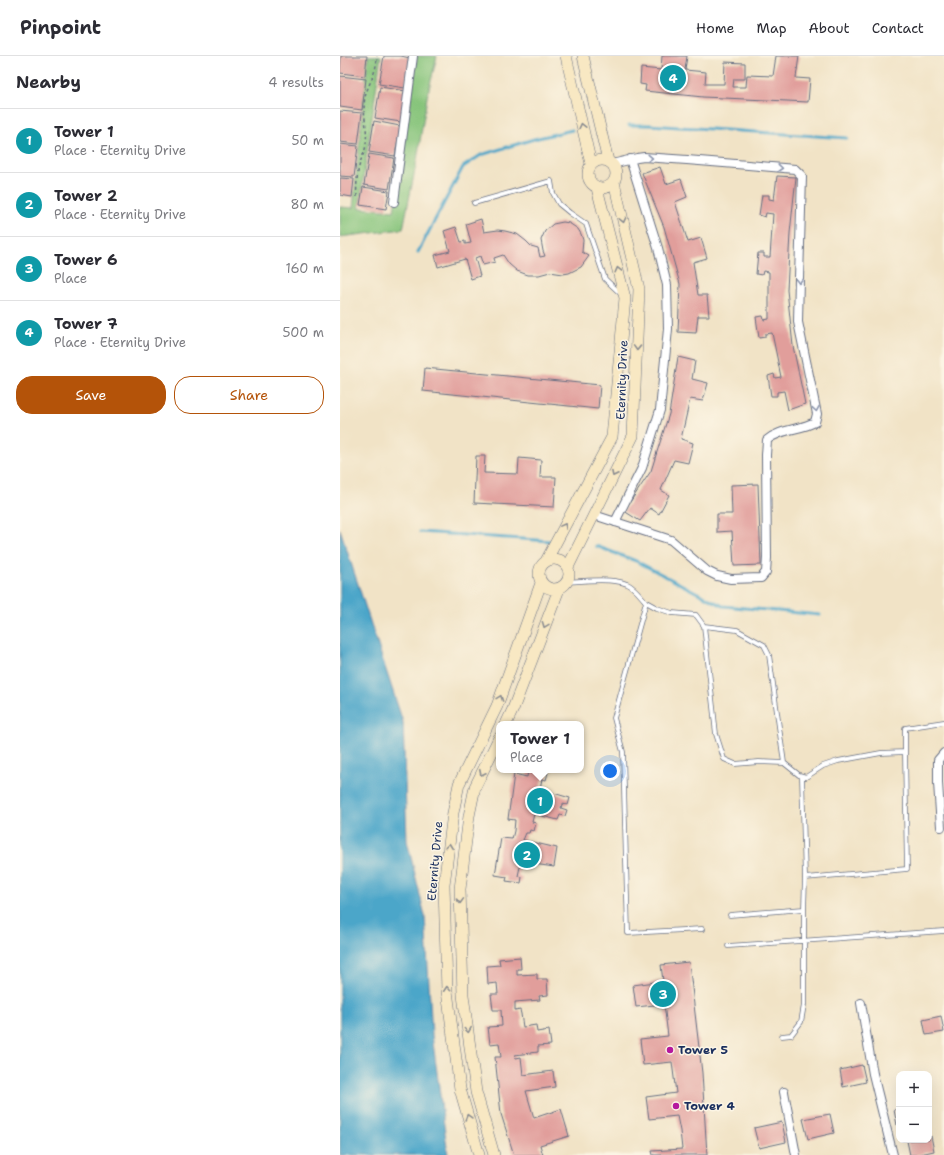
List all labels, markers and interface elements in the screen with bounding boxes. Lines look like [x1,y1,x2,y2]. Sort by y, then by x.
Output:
text: Pinpoint [20,15,101,40]
text: Home [696,19,735,37]
text: Map [757,19,787,37]
text: About [809,19,850,37]
text: Contact [872,19,924,37]
pin: 4 [660,63,686,93]
text: Nearby [16,71,81,93]
text: 4 results [268,74,324,91]
text: Tower 1 [54,122,114,142]
one-way arrow [579,123,587,129]
text: 1 [26,132,32,149]
text: 50 m [291,132,324,149]
text: Place · Eternity Drive [54,142,186,159]
one-way arrow [647,153,653,162]
one-way arrow [777,164,783,173]
text: Tower 2 [54,186,118,206]
text: 2 [24,196,34,213]
text: 80 m [290,196,324,213]
text: Place · Eternity Drive [54,206,186,223]
one-way arrow [619,217,627,223]
text: Tower 6 [54,250,118,270]
text: 3 [24,260,34,277]
text: 160 m [286,260,324,277]
one-way arrow [614,267,623,274]
text: Place [54,270,87,287]
one-way arrow [795,278,803,284]
text: Tower 7 [54,314,118,334]
text: 4 [24,324,34,341]
text: 500 m [282,324,324,341]
text: Place · Eternity Drive [54,334,186,351]
street label: Eternity Drive [613,340,631,420]
one-way arrow [632,345,641,351]
button: Save [16,376,166,414]
button: Share [174,376,324,414]
one-way arrow [811,406,820,412]
one-way arrow [611,469,619,477]
one-way arrow [559,523,567,531]
one-way arrow [542,622,550,629]
one-way arrow [495,695,503,702]
popup [496,721,584,773]
text: Tower 1 [510,729,570,749]
text: Place [510,749,543,766]
your location [600,761,620,781]
one-way arrow [479,769,487,777]
pin: 1 [527,786,553,816]
street label: Eternity Drive [424,820,446,901]
pin: 2 [514,840,540,870]
one-way arrow [444,843,453,849]
one-way arrow [456,898,464,904]
pin: 3 [650,979,676,1009]
one-way arrow [443,986,451,992]
one-way arrow [463,1027,472,1033]
place label: Tower 5 [678,1042,728,1058]
marker: Tower 5 [665,1045,675,1055]
map controls [896,1071,932,1143]
button: + [896,1071,932,1107]
place label: Tower 4 [684,1098,735,1114]
marker: Tower 4 [671,1101,681,1111]
button: − [896,1107,932,1143]
one-way arrow [465,1114,473,1121]

